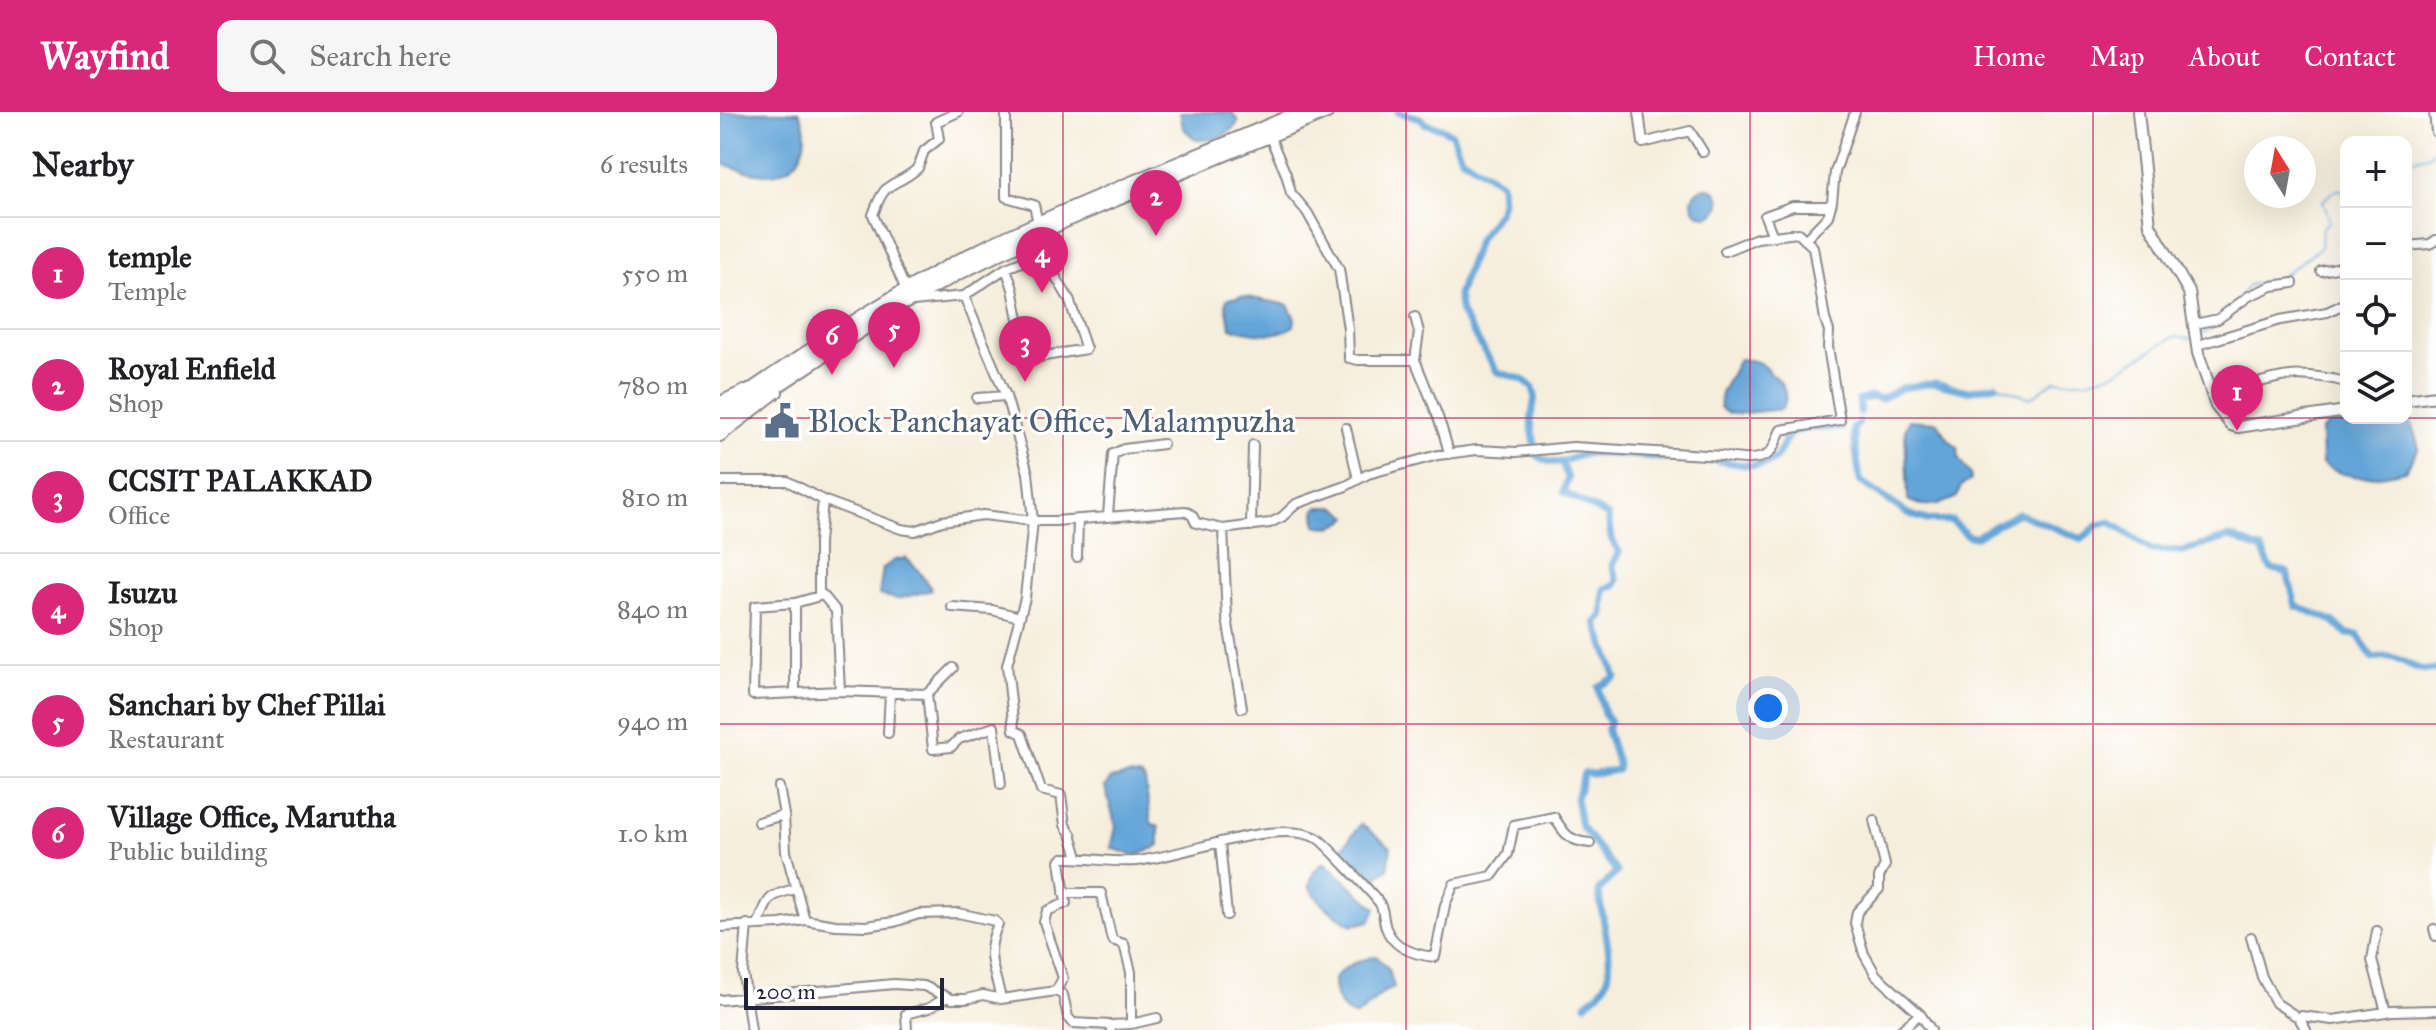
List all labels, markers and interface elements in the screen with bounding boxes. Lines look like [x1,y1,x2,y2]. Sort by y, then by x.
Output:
search box [217,20,777,92]
text: Wayfind [40,33,169,79]
icon: search [245,34,289,78]
text: Search here [309,38,451,74]
text: Home [1973,39,2046,74]
text: Map [2090,39,2144,74]
text: About [2188,39,2260,74]
text: Contact [2304,39,2396,74]
north arrow [2244,136,2316,208]
map controls [2340,136,2412,424]
button: + [2340,136,2412,208]
text: Nearby [32,144,134,185]
text: 6 results [600,148,688,180]
pin: 2 [1130,170,1182,236]
button: − [2340,208,2412,280]
pin: 4 [1016,227,1068,293]
text: temple [108,239,192,275]
text: 1 [53,257,63,289]
text: 550 m [621,257,688,289]
text: Temple [108,275,187,307]
button: locate [2340,280,2412,352]
pin: 5 [868,302,920,368]
pin: 6 [806,309,858,375]
pin: 3 [999,316,1051,382]
text: Royal Enfield [108,351,276,387]
button: layers [2340,352,2412,424]
pin: 1 [2211,365,2263,431]
text: 2 [52,369,64,401]
text: 780 m [618,369,688,401]
text: Shop [108,387,164,419]
public building icon: Block Panchayat Office, Malampuzha [763,402,801,440]
place label: Block Panchayat Office, Malampuzha [808,402,1296,441]
text: CCSIT PALAKKAD [108,463,372,499]
text: 3 [53,481,63,513]
text: 810 m [621,481,688,513]
text: Office [108,499,170,531]
text: Isuzu [108,575,177,611]
text: 4 [51,593,65,625]
text: 840 m [617,593,688,625]
text: Shop [108,611,164,643]
text: Sanchari by Chef Pillai [108,687,385,723]
your location [1748,688,1788,728]
text: 5 [52,705,64,737]
text: 940 m [617,705,688,737]
text: Restaurant [108,723,224,755]
text: Village Office, Marutha [108,799,396,835]
text: 6 [51,817,65,849]
text: 1.0 km [618,817,688,849]
text: Public building [108,835,267,867]
scale bar [744,974,944,1010]
text: 200 m [756,978,816,1005]

